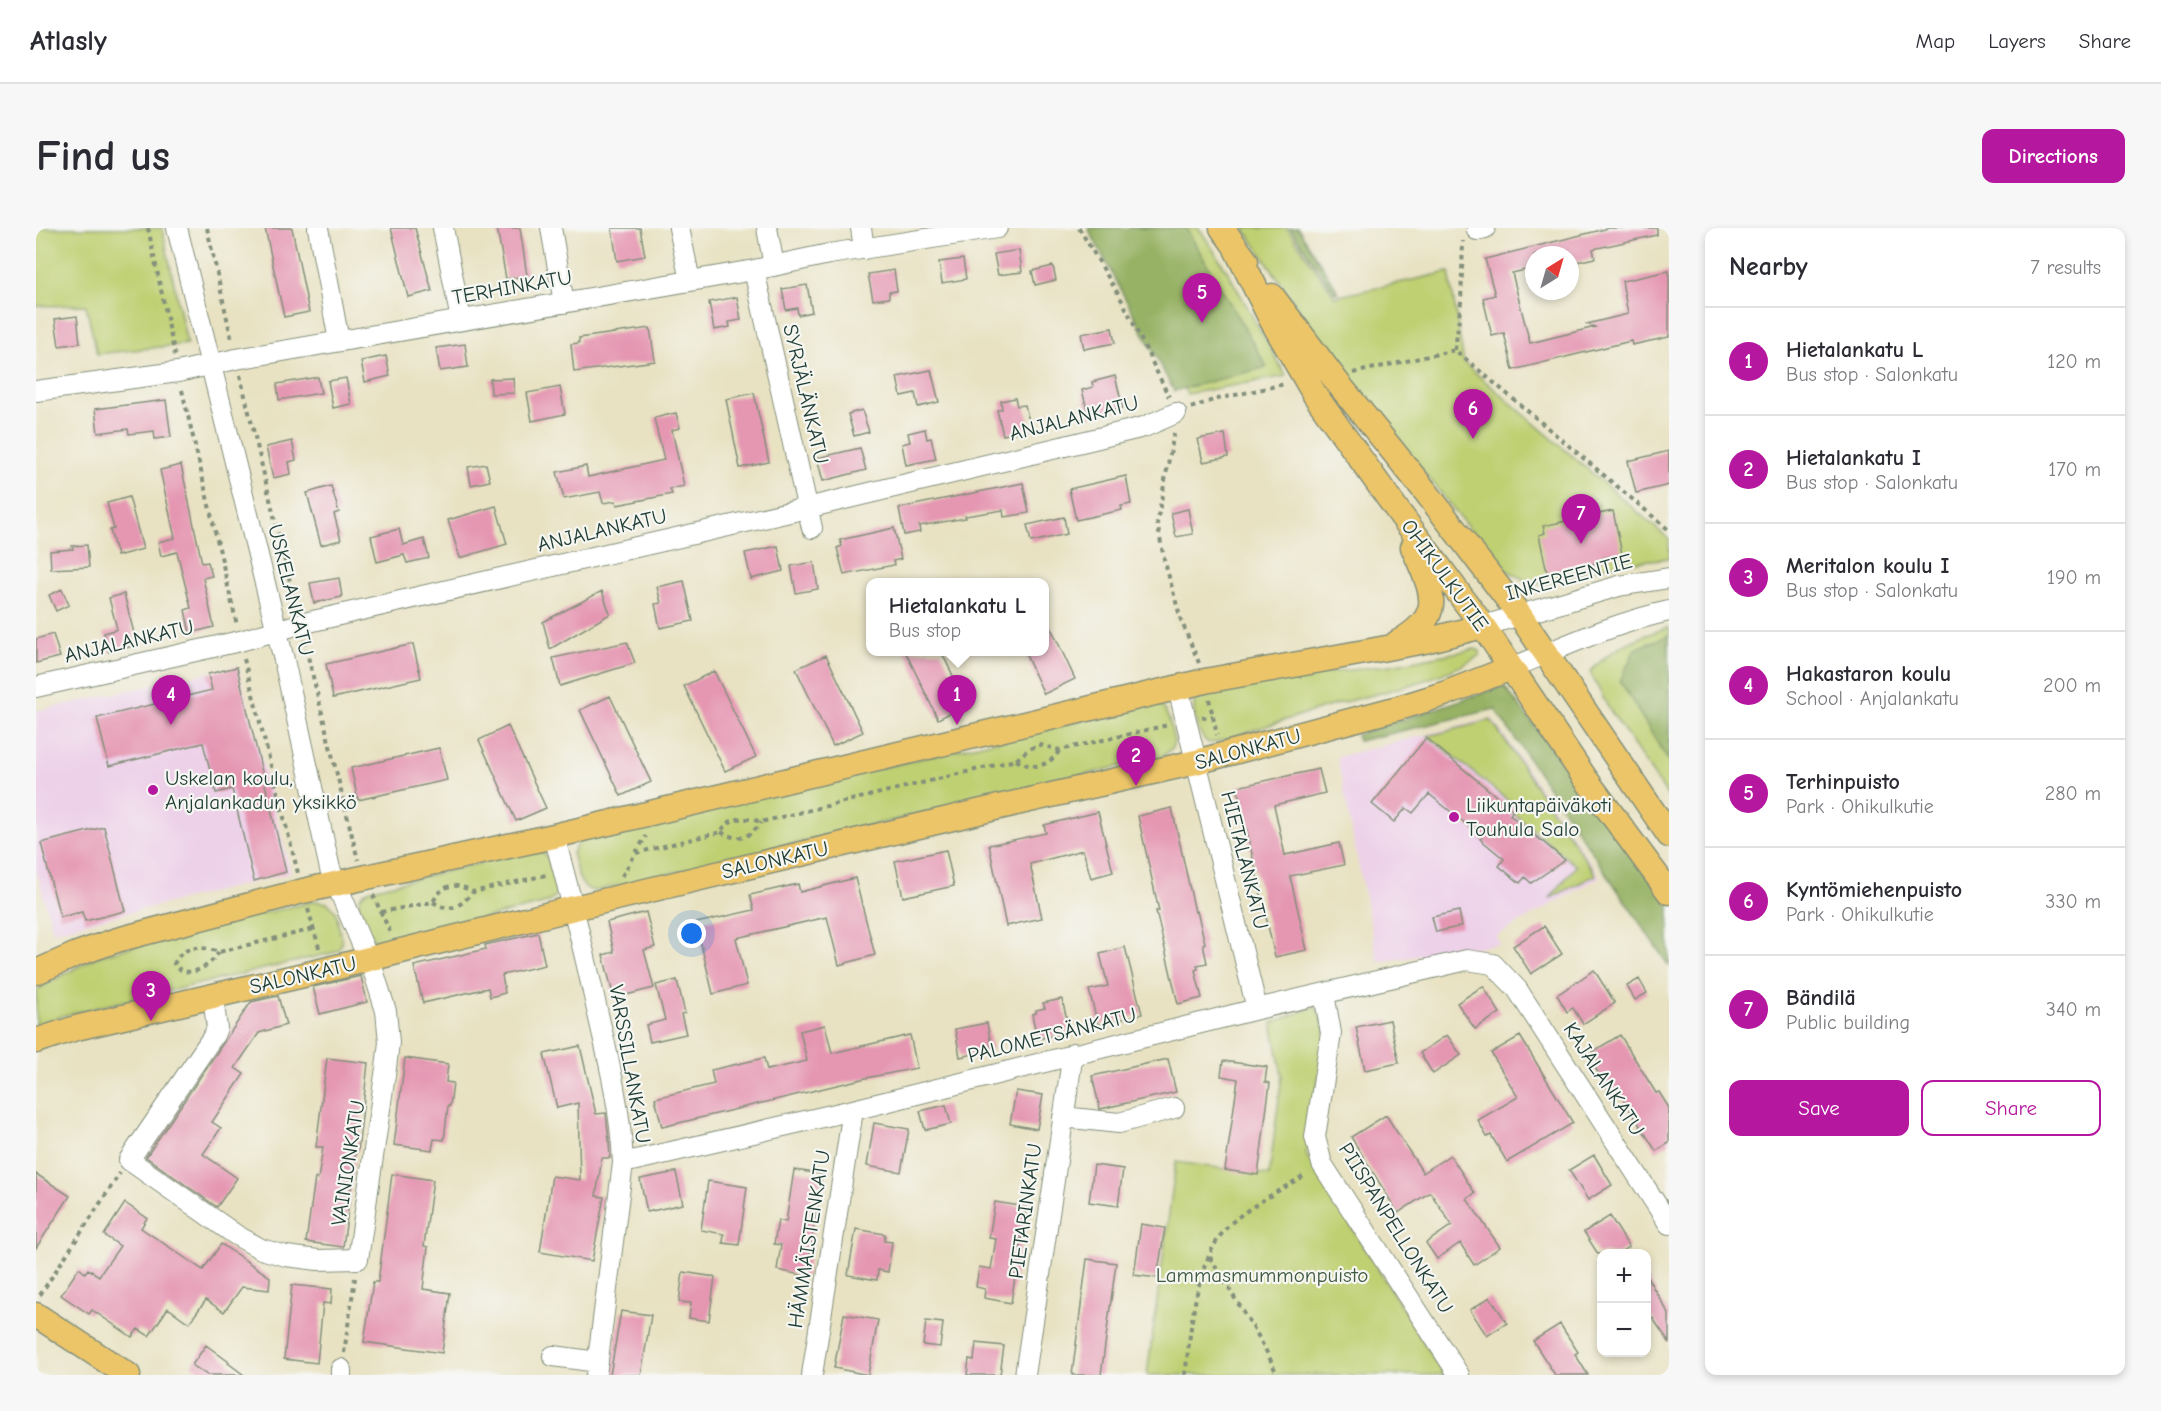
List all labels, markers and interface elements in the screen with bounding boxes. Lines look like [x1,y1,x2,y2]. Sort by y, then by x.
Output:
text: Atlasly [30,25,107,57]
text: Map [1916,29,1955,53]
text: Layers [1988,29,2046,53]
text: Share [2079,29,2131,53]
button: Directions [1982,129,2125,183]
text: Find us [36,132,170,181]
north arrow [1525,246,1579,300]
text: Nearby [1729,252,1808,282]
text: 7 results [2030,256,2101,279]
street label: TERHINKATU [450,265,574,309]
pin: 5 [1182,274,1222,323]
street label: SYRJÄLÄNKATU [778,322,834,466]
text: Hietalankatu L [1786,337,1923,363]
text: 1 [1745,350,1752,373]
text: 120 m [2047,350,2101,373]
text: Bus stop · Salonkatu [1786,363,1958,386]
street label: ANJALANKATU [1007,390,1141,446]
pin: 6 [1454,390,1492,439]
text: Hietalankatu I [1786,445,1921,471]
text: 2 [1744,458,1753,481]
text: 170 m [2048,458,2101,481]
text: Bus stop · Salonkatu [1786,471,1958,494]
pin: 7 [1562,494,1600,544]
street label: ANJALANKATU [535,503,669,557]
street label: OHIKULKUTIE [1397,515,1493,635]
street label: USKELANKATU [263,522,319,658]
street label: INKEREENTIE [1503,549,1635,605]
text: Meritalon koulu I [1786,553,1949,579]
text: 3 [1744,566,1753,589]
text: 190 m [2047,566,2101,589]
popup [866,578,1049,656]
text: Bus stop · Salonkatu [1786,579,1958,602]
text: Hietalankatu L [889,593,1026,619]
street label: ANJALANKATU [62,614,196,668]
text: Bus stop [889,619,961,642]
text: Hakastaron koulu [1786,661,1951,687]
text: 4 [1744,674,1753,697]
text: 200 m [2043,674,2101,697]
pin: 4 [152,676,190,725]
pin: 1 [938,676,976,725]
text: School · Anjalankatu [1786,687,1959,710]
street label: SALONKATU [1192,723,1304,775]
pin: 2 [1116,736,1156,786]
place label: Uskelan koulu, Anjalankadun yksikkö [165,766,357,814]
text: Terhinpuisto [1786,769,1900,795]
text: 5 [1743,782,1754,805]
text: 280 m [2045,782,2101,805]
marker: Uskelan koulu, Anjalankadun yksikkö [146,783,160,797]
street label: HIETALANKATU [1216,788,1274,932]
place label: Liikuntapäiväkoti Touhula Salo [1466,793,1612,841]
text: Park · Ohikulkutie [1786,795,1934,818]
marker: Liikuntapäiväkoti Touhula Salo [1447,810,1461,824]
street label: SALONKATU [719,836,831,884]
text: Kyntömiehenpuisto [1786,877,1962,903]
text: 6 [1743,890,1754,913]
text: 330 m [2045,890,2101,913]
text: Park · Ohikulkutie [1786,903,1934,926]
your location [677,919,706,948]
street label: SALONKATU [247,951,359,999]
pin: 3 [132,972,170,1021]
street label: VARSSILLANKATU [604,983,656,1145]
text: Bändilä [1786,985,1856,1011]
text: 7 [1744,998,1753,1021]
text: 340 m [2046,998,2101,1021]
street label: PALOMETSÄNKATU [965,1002,1139,1068]
text: Public building [1786,1011,1910,1034]
street label: KAJALANKATU [1558,1018,1650,1140]
button: Save [1729,1080,1909,1136]
button: Share [1921,1080,2101,1136]
street label: VAINIONKATU [326,1098,370,1228]
street label: PIISPANPELLONKATU [1334,1138,1458,1318]
street label: PIETARINKATU [1004,1142,1046,1280]
street label: HÄMMÄISTENKATU [783,1148,835,1330]
map controls [1597,1249,1651,1357]
button: + [1597,1249,1651,1303]
park label: Lammasmummonpuisto [1156,1263,1368,1287]
button: − [1597,1303,1651,1357]

